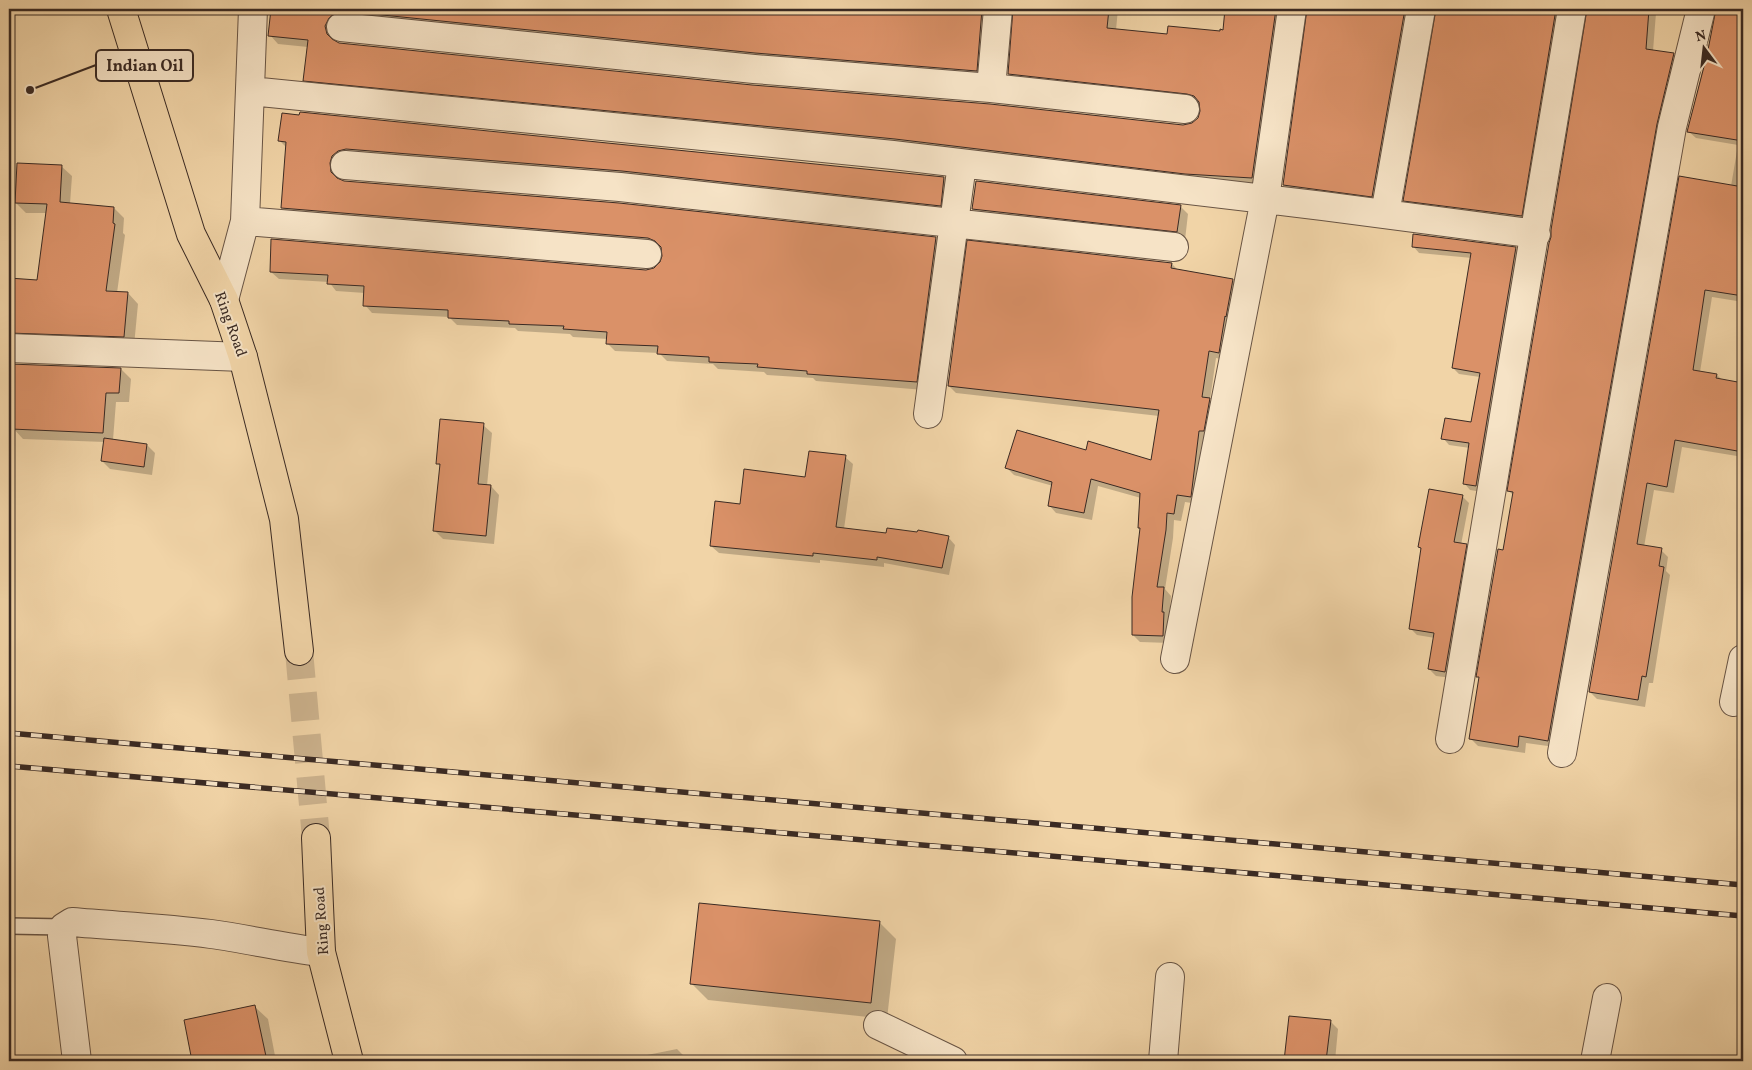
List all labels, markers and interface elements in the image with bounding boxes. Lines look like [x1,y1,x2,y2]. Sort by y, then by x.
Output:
north arrow [1680,22,1730,72]
text: N [1694,26,1708,47]
callout: Indian Oil [96,50,193,81]
text: Indian Oil [106,56,184,78]
street label: Ring Road [208,289,251,360]
street label: Ring Road [310,886,335,956]

